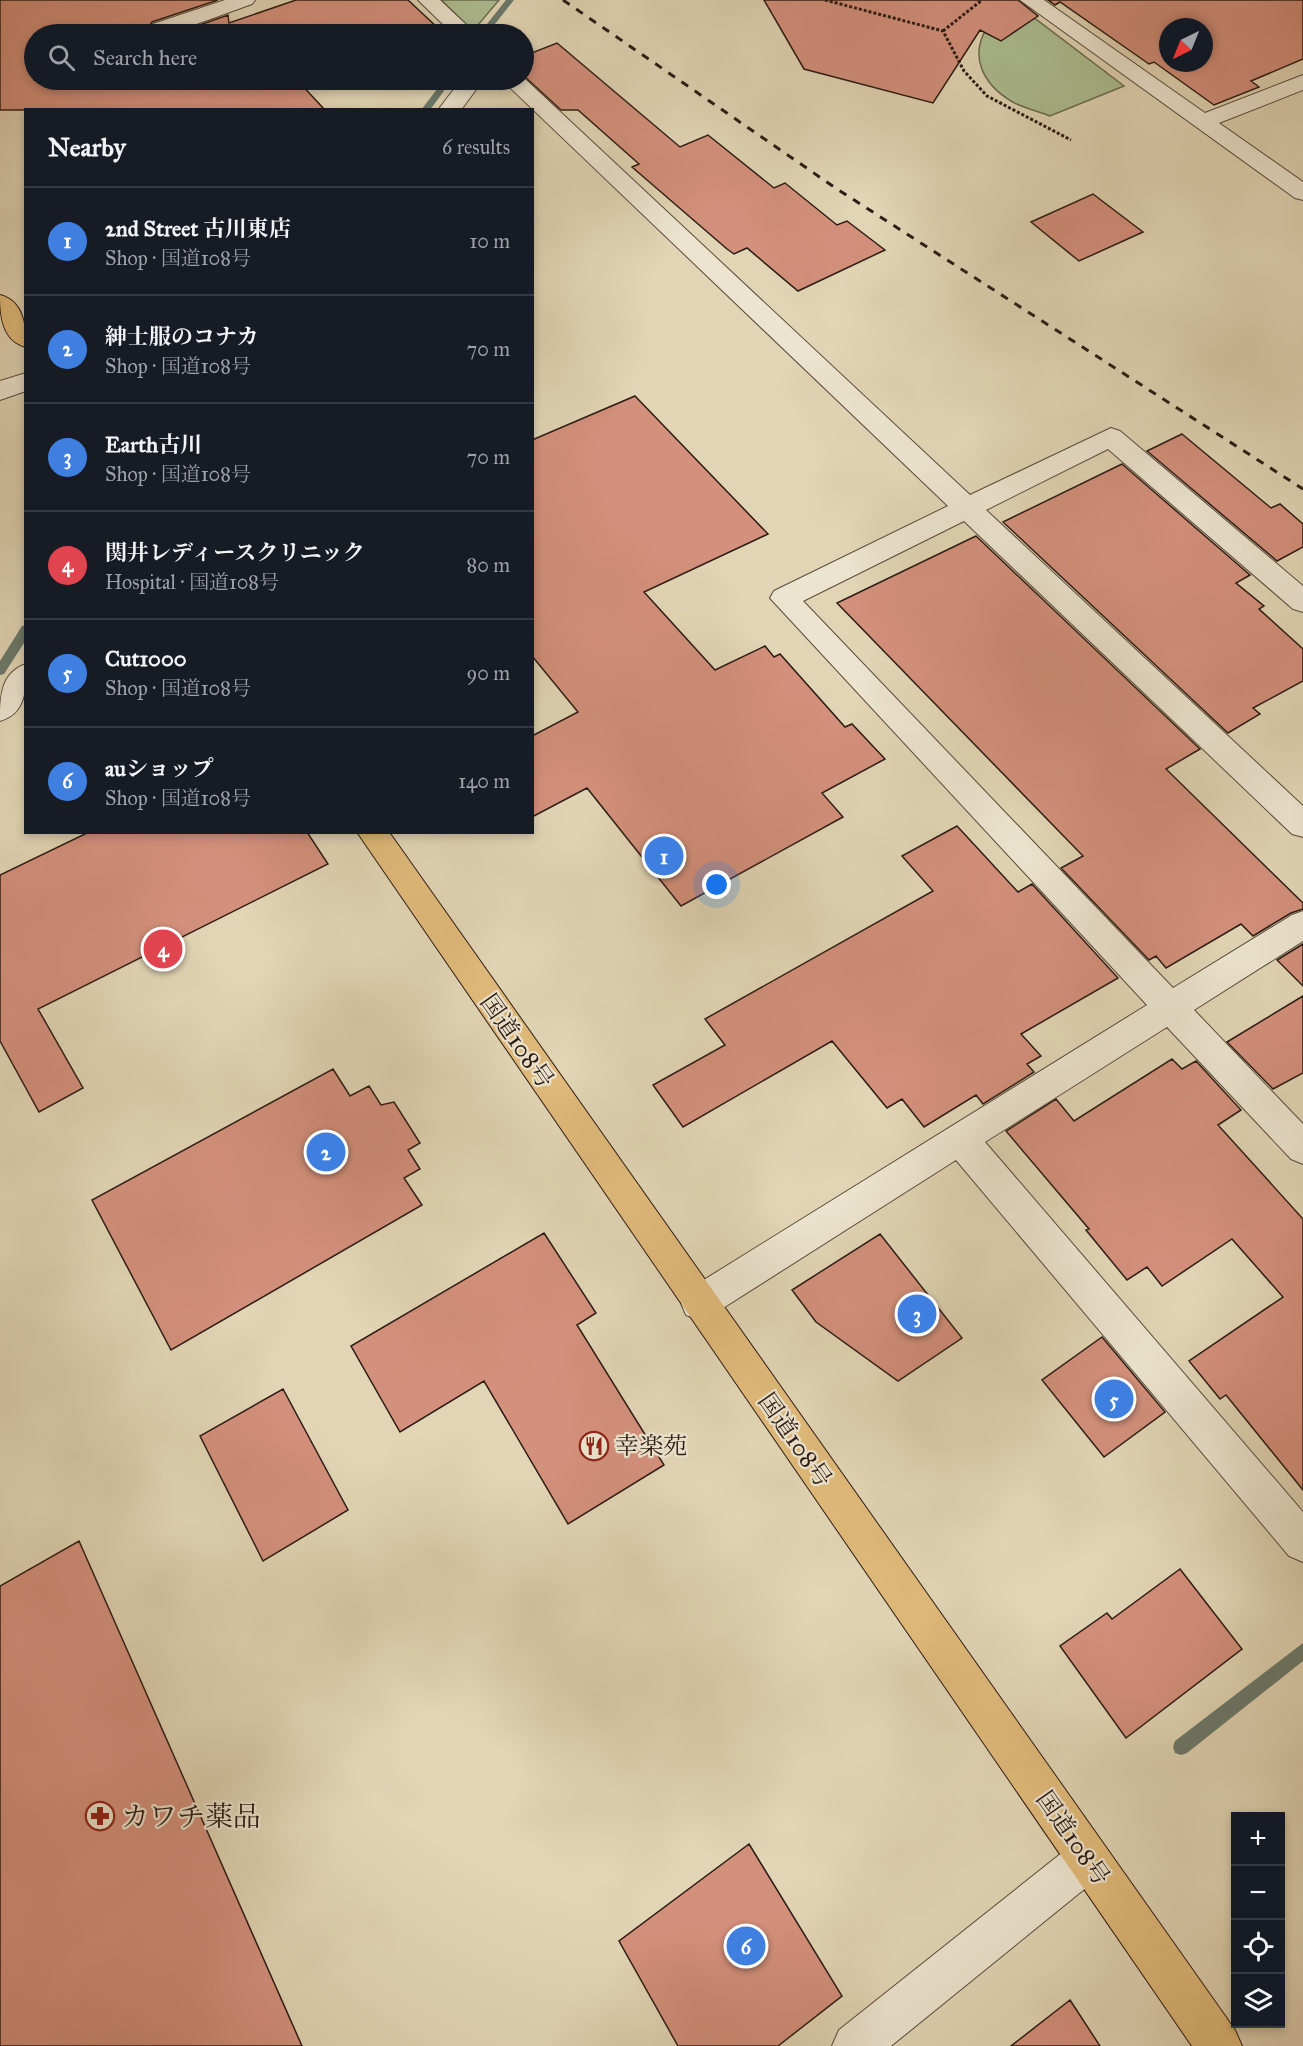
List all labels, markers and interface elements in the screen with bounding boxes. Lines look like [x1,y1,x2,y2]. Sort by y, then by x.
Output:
north arrow [1159,18,1213,72]
search box [24,24,534,90]
icon: search [45,41,78,74]
text: Search here [93,44,197,71]
text: Nearby [48,131,126,163]
text: 6 results [442,135,510,159]
text: 2nd Street 古川東店 [105,215,291,242]
text: 1 [64,229,71,253]
text: 10 m [469,229,510,253]
text: Shop · 国道108号 [105,246,251,270]
text: 紳士服のコナカ [105,323,259,350]
text: 2 [63,337,72,361]
text: 70 m [467,337,510,361]
text: Shop · 国道108号 [105,354,251,378]
text: Earth古川 [105,431,202,458]
text: 3 [64,445,72,469]
text: 70 m [467,445,510,469]
text: Shop · 国道108号 [105,462,251,486]
text: 関井レディースクリニック [105,539,365,566]
text: 4 [62,553,73,577]
text: 80 m [467,553,510,577]
text: Hospital · 国道108号 [105,570,279,594]
text: Cut1000 [105,645,187,672]
text: 5 [63,661,72,685]
text: 90 m [467,661,510,685]
text: Shop · 国道108号 [105,676,251,700]
text: auショップ [105,755,214,782]
text: 6 [62,769,73,793]
text: 140 m [458,769,510,793]
text: Shop · 国道108号 [105,786,251,810]
pin: 1 [644,834,684,878]
your location [702,870,731,899]
pin: 4 [144,926,182,972]
street label: 国道108号 [474,988,560,1094]
pin: 2 [306,1130,346,1174]
pin: 3 [898,1292,936,1336]
pin: 5 [1094,1376,1134,1422]
street label: 国道108号 [752,1387,838,1493]
restaurant icon: 幸楽苑 [578,1430,610,1462]
place label: 幸楽苑 [615,1431,687,1461]
street label: 国道108号 [1030,1785,1116,1891]
place label: カワチ薬品 [121,1799,261,1834]
pharmacy icon: カワチ薬品 [84,1800,116,1832]
map controls [1231,1812,1285,2028]
button: + [1231,1812,1285,1866]
button: − [1231,1866,1285,1920]
button: locate [1231,1920,1285,1974]
pin: 6 [726,1924,766,1968]
button: layers [1231,1974,1285,2028]

